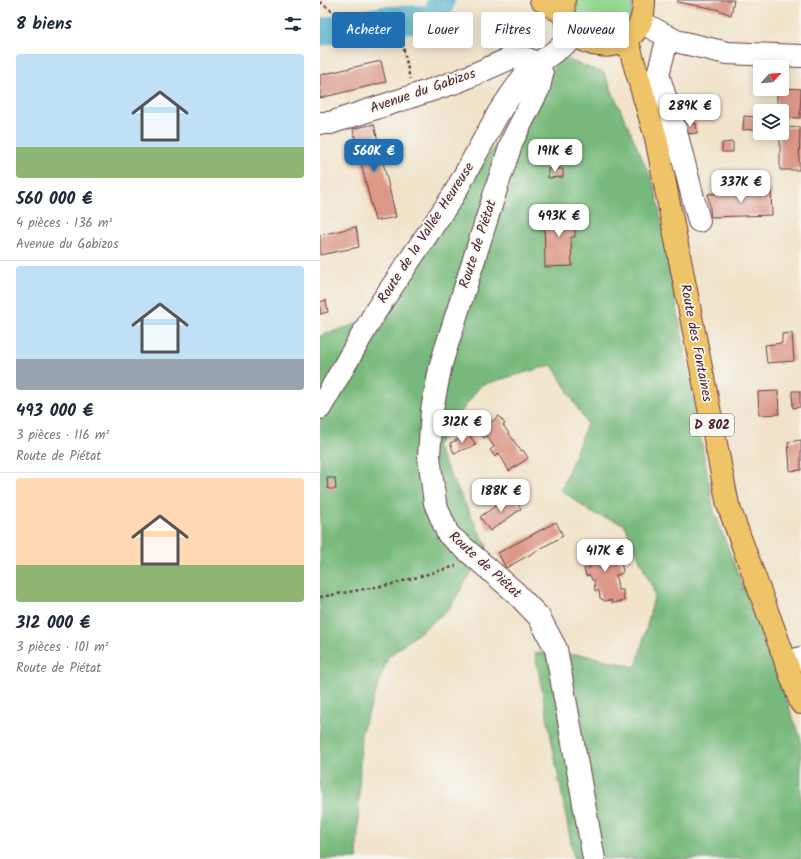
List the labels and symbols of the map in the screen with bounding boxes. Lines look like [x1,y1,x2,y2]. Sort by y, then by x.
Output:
north arrow [753,60,789,96]
street label: Avenue du Gabizos [367,63,479,119]
pin: 289K € [657,94,723,128]
pin: 560K € [341,139,407,173]
pin: 191K € [522,139,588,173]
street label: Route de la Vallée Heureuse [372,158,480,308]
pin: 337K € [708,170,774,204]
street label: Route de Piétat [453,196,503,291]
pin: 493K € [526,204,592,238]
street label: Route des Fontaines [674,282,718,404]
pin: 312K € [429,410,495,444]
road number: D 802 [690,414,734,436]
pin: 188K € [468,479,534,513]
street label: Route de Piétat [443,526,527,604]
pin: 417K € [572,539,638,573]

